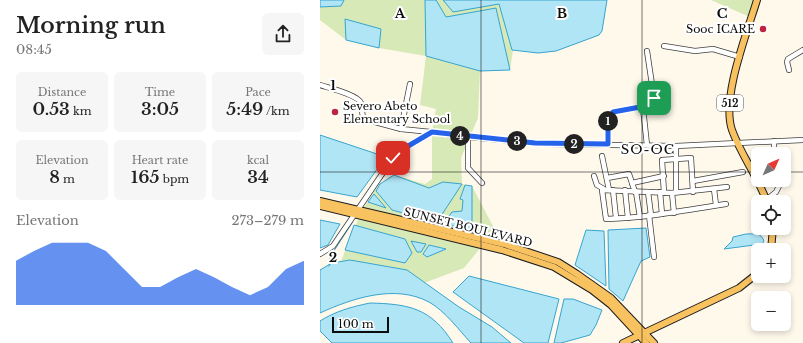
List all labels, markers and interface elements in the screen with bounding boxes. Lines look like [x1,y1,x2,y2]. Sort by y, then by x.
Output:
text: A [394,5,406,22]
text: B [557,5,567,22]
text: C [717,5,728,22]
text: Morning run [16,12,166,39]
button: share [262,13,304,55]
place label: Sooc ICARE [686,22,755,36]
marker: Sooc ICARE [758,24,768,34]
text: 08:45 [16,41,52,58]
text: 1 [330,77,336,94]
pin [637,81,671,115]
text: Distance [38,85,86,99]
text: Time [145,85,175,99]
text: Pace [245,85,271,99]
icon: arrive [643,87,665,109]
road number: 512 [717,95,743,111]
text: 0.53 [32,99,70,120]
text: 3:05 [141,99,179,120]
text: 5:49 [226,99,263,120]
place label: Severo Abeto Elementary School [343,99,451,126]
text: km [70,104,92,118]
text: /km [263,104,290,118]
marker: Severo Abeto Elementary School [330,107,340,117]
pin: 1 [598,111,618,131]
text: 1 [606,114,610,128]
pin: 4 [450,126,470,146]
text: 4 [456,129,464,143]
pin: 3 [507,131,527,151]
text: 3 [513,134,521,148]
pin: 2 [564,134,584,154]
text: 2 [570,137,578,151]
pin [376,141,410,175]
district label: SO-OC [621,141,675,158]
icon: check [382,147,404,169]
north arrow [751,147,791,187]
map controls [751,147,791,331]
text: Elevation [35,153,89,167]
text: Heart rate [132,153,188,167]
text: kcal [247,153,269,167]
text: 8 [49,167,60,188]
text: 165 [131,167,160,188]
text: 34 [247,167,269,188]
text: m [60,172,75,186]
text: bpm [160,172,189,186]
button: locate [751,195,791,235]
street label: SUNSET BOULEVARD [402,204,534,250]
text: Elevation [16,212,79,229]
text: 273–279 m [231,212,304,229]
button: + [751,243,791,283]
text: 2 [329,249,337,266]
button: − [751,291,791,331]
scale bar [332,315,389,334]
text: 100 m [338,317,374,331]

